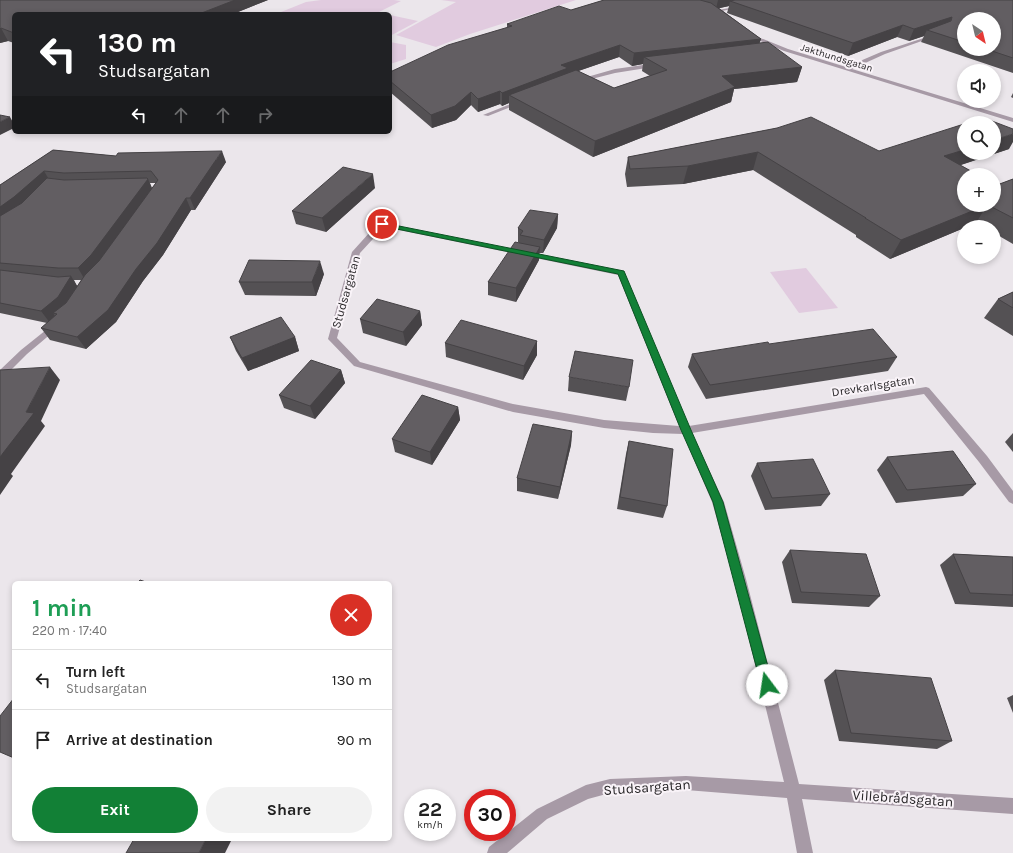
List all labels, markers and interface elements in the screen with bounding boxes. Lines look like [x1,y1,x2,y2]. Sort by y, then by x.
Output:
north arrow [957,12,1001,56]
map controls [957,12,1001,264]
text: 130 m [98,26,177,59]
icon: left [32,28,84,80]
street label: Jakthundsgatan [799,41,874,75]
text: Studsargatan [98,60,210,82]
button: sound [957,64,1001,108]
icon: left [128,104,150,126]
icon: ahead [170,104,192,126]
icon: ahead [212,104,234,126]
icon: right [254,104,276,126]
button: search [957,116,1001,160]
button: + [957,168,1001,212]
pin [365,207,399,241]
icon: arrive [371,213,393,235]
button: − [957,220,1001,264]
street label: Studsargatan [329,254,363,330]
street label: Drevkarlsgatan [831,373,915,399]
text: 1 min [32,594,92,622]
button: close [330,594,372,636]
text: 220 m · 17:40 [32,623,107,638]
text: Turn left [66,663,125,681]
position arrow [746,664,788,706]
icon: left [32,669,54,691]
text: 130 m [332,671,372,689]
text: Studsargatan [66,681,147,696]
icon: arrive [32,729,54,751]
text: Arrive at destination [66,731,213,749]
text: 90 m [337,731,372,749]
street label: Studsargatan [603,776,691,799]
button: Exit [32,787,198,833]
button: Share [206,787,372,833]
street label: Villebrådsgatan [852,787,954,810]
speed limit sign: 30 [464,789,516,841]
text: 22 [418,798,442,821]
text: km/h [417,819,443,831]

